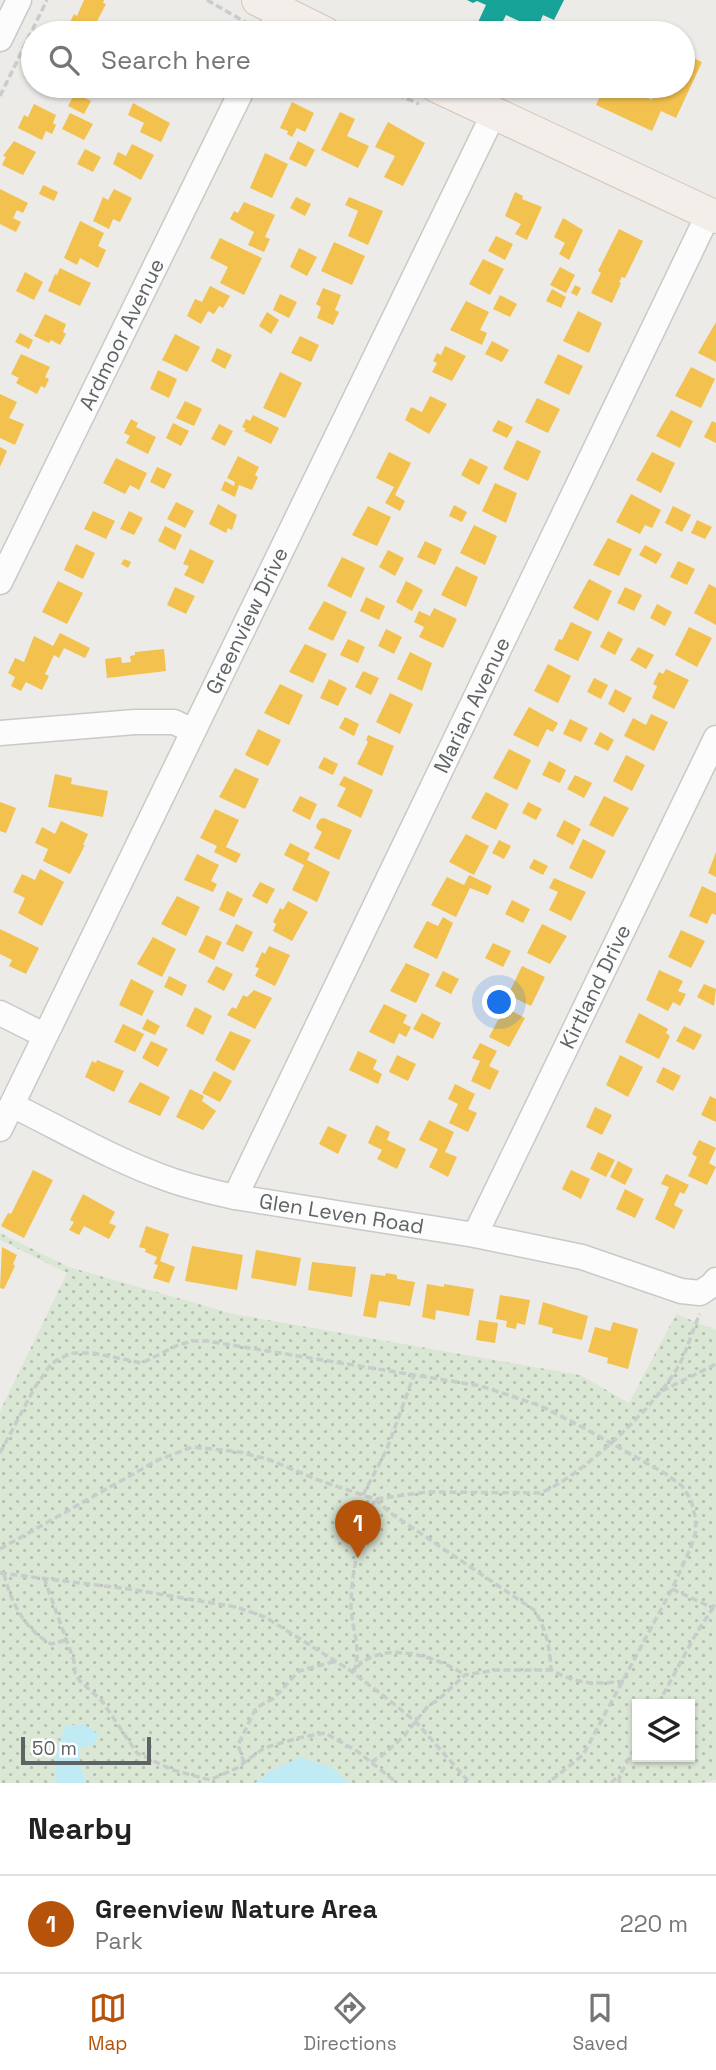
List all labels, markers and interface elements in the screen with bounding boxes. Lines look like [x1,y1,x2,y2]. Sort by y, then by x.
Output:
search box [21,21,695,98]
icon: search [45,41,83,79]
text: Search here [101,43,251,77]
street label: Ardmoor Avenue [73,254,170,414]
street label: Greenview Drive [199,543,294,699]
street label: Marian Avenue [427,633,516,777]
street label: Kirtland Drive [553,920,637,1053]
your location [482,985,516,1019]
street label: Glen Leven Road [257,1187,426,1240]
pin: 1 [335,1500,381,1558]
map controls [632,1699,695,1762]
button: layers [632,1699,695,1762]
scale bar [21,1734,150,1766]
text: 50 m [32,1736,77,1761]
text: Nearby [28,1809,132,1848]
text: Greenview Nature Area [95,1892,378,1926]
text: 1 [46,1909,56,1939]
text: 220 m [620,1909,688,1939]
text: Park [95,1926,143,1956]
tab: Map [88,1989,128,2056]
tab: Directions [304,1989,397,2056]
tab: Saved [573,1989,628,2056]

